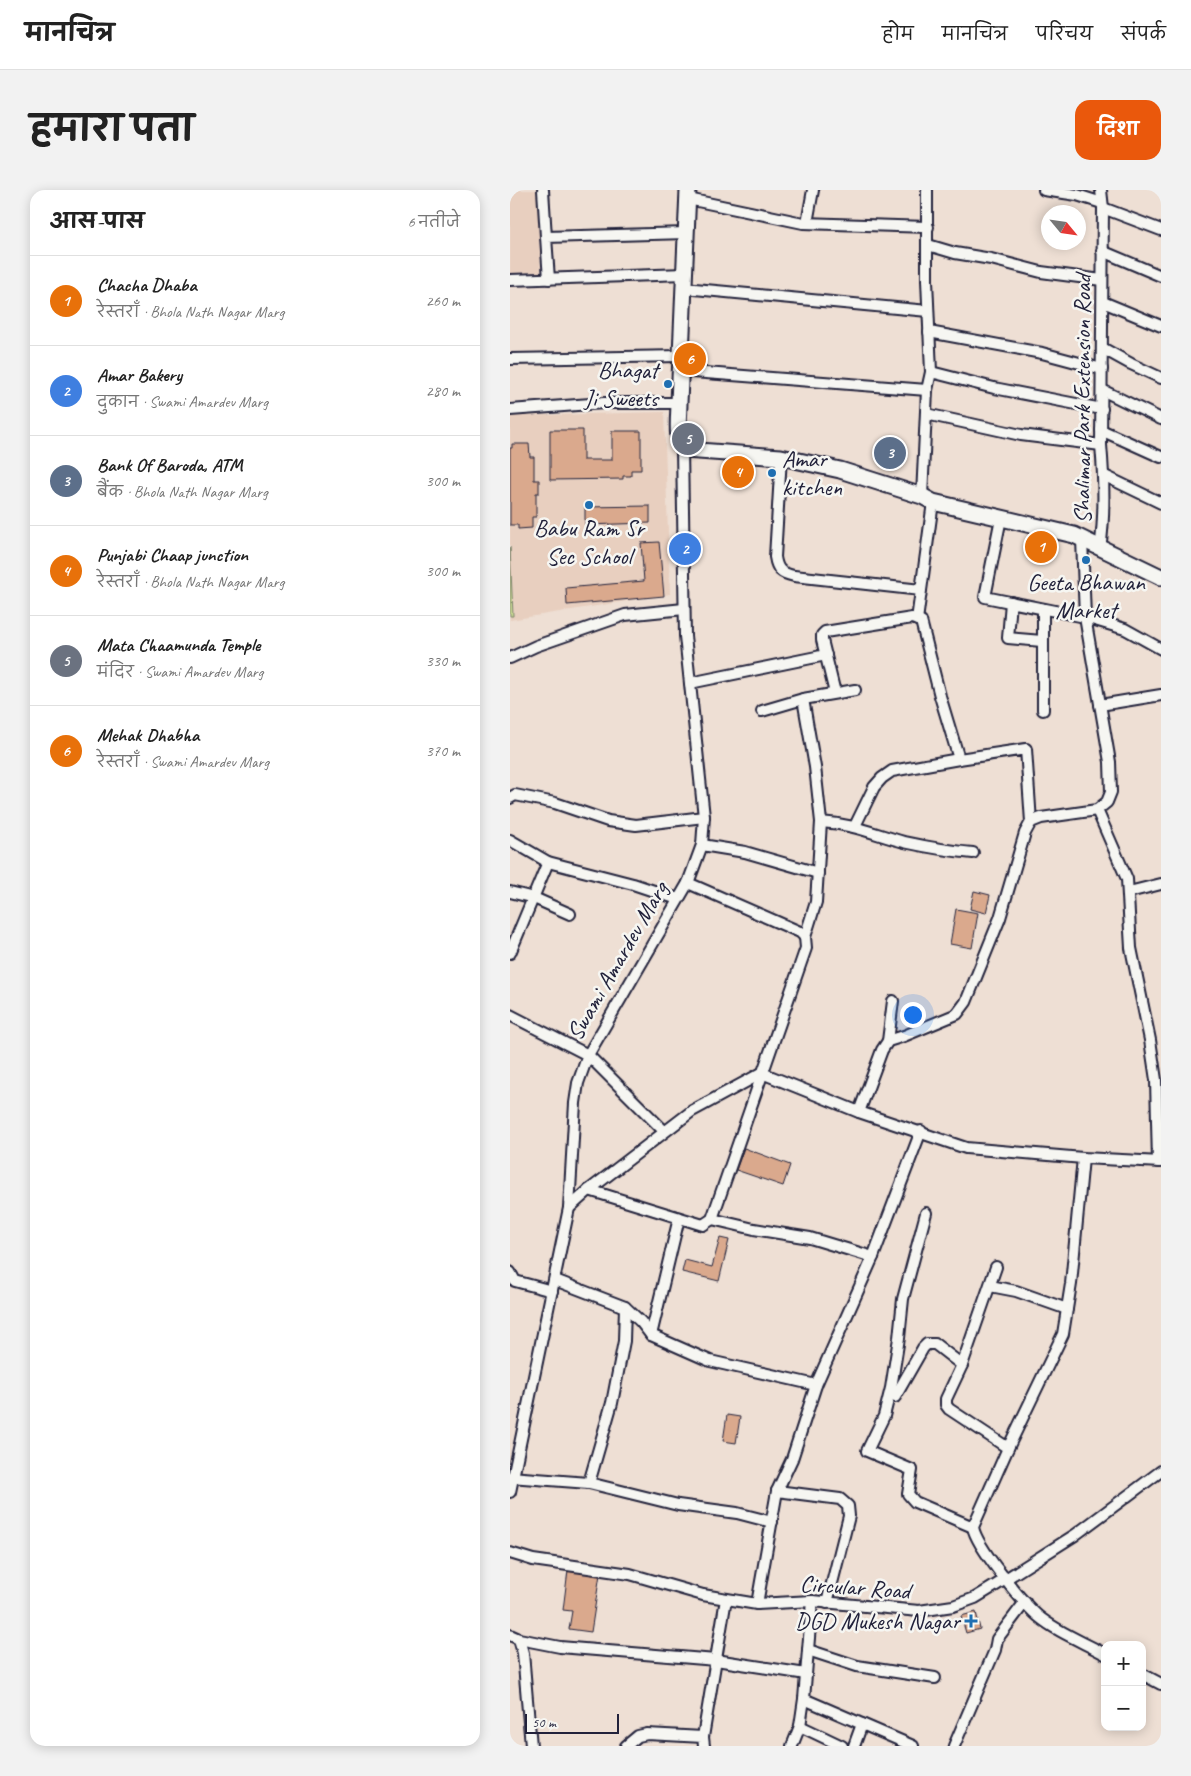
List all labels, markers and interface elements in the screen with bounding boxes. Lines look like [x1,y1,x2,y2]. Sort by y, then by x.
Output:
text: मानचित्र [25,18,114,48]
text: होम [882,23,914,45]
text: मानचित्र [942,23,1008,45]
text: परिचय [1036,23,1093,45]
text: संपर्क [1121,23,1166,45]
button: दिशा [1075,100,1161,160]
text: हमारा पता [30,106,194,151]
north arrow [1041,205,1086,250]
text: आस-पास [50,208,144,234]
text: 6 नतीजे [407,212,460,232]
street label: Shalimar Park Extension Road [1067,271,1097,524]
text: Chacha Dhaba [97,273,197,297]
text: 1 [62,291,70,311]
text: 260 m [426,291,460,311]
text: रेस्तराँ · Bhola Nath Nagar Marg [97,302,284,322]
pin: 6 [674,340,706,378]
place label: Bhagat Ji Sweets [583,355,661,413]
text: Amar Bakery [97,363,182,387]
marker: Bhagat Ji Sweets [662,378,674,390]
text: 2 [62,381,70,401]
text: 280 m [426,381,460,401]
text: दुकान · Swami Amardev Marg [97,392,268,412]
pin: 5 [672,420,704,458]
pin: 3 [874,434,906,472]
place label: Amar kitchen [782,444,842,502]
text: Bank Of Baroda, ATM [97,453,242,477]
pin: 4 [722,453,754,491]
marker: Amar kitchen [766,467,778,479]
text: 3 [62,471,70,491]
text: 300 m [426,471,460,491]
text: बैंक · Bhola Nath Nagar Marg [97,482,268,502]
marker: Babu Ram Sr Sec School [583,499,595,511]
place label: Babu Ram Sr Sec School [534,513,646,571]
pin: 1 [1025,528,1057,566]
pin: 2 [669,530,701,568]
text: Punjabi Chaap junction [97,543,248,567]
marker: Geeta Bhawan Market [1080,554,1092,566]
text: 4 [62,561,70,581]
text: 300 m [426,561,460,581]
place label: Geeta Bhawan Market [1027,567,1146,625]
text: रेस्तराँ · Bhola Nath Nagar Marg [97,572,284,592]
text: Mata Chaamunda Temple [97,633,260,657]
text: 5 [63,651,69,671]
text: 330 m [426,651,460,671]
text: मंदिर · Swami Amardev Marg [97,662,263,682]
text: Mehak Dhabha [97,723,199,747]
text: 6 [62,741,70,761]
text: 370 m [426,741,460,761]
text: रेस्तराँ · Swami Amardev Marg [97,752,269,772]
street label: Swami Amardev Marg [560,874,676,1046]
your location [900,1002,926,1028]
street label: Circular Road [799,1568,915,1606]
place label: DGD Mukesh Nagar [795,1606,962,1636]
marker: DGD Mukesh Nagar [964,1614,978,1628]
map controls [1101,1641,1146,1731]
button: + [1101,1641,1146,1686]
button: − [1101,1686,1146,1731]
scale bar [525,1711,619,1734]
text: 50 m [532,1714,556,1731]

